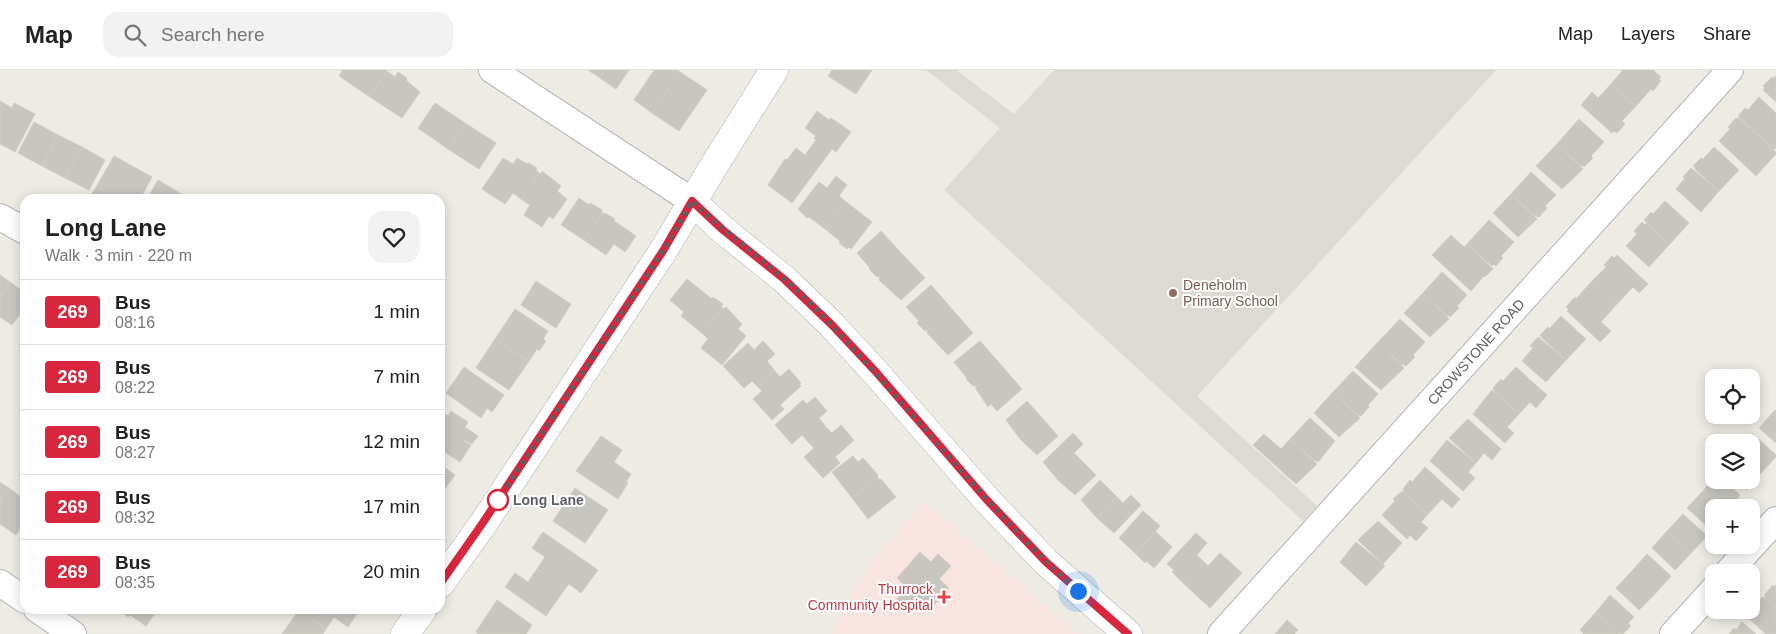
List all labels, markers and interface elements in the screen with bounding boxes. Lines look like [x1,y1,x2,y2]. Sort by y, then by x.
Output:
search box [103,12,453,57]
text: Map [25,21,73,48]
icon: search [121,21,149,49]
text: Search here [161,24,265,45]
text: Map [1558,24,1593,44]
text: Layers [1621,24,1675,44]
text: Share [1703,24,1751,44]
button: heart [368,211,420,263]
text: Long Lane [45,214,166,241]
text: Walk · 3 min · 220 m [45,247,192,264]
place label: Deneholm Primary School [1183,277,1278,309]
marker: Deneholm Primary School [1167,287,1179,299]
text: Bus [115,292,151,313]
street label: CROWSTONE ROAD [1424,296,1528,408]
text: 1 min [374,301,420,322]
text: 269 [57,302,88,322]
text: 08:16 [115,314,155,331]
text: Bus [115,357,151,378]
text: 7 min [374,366,420,387]
text: 269 [57,367,88,387]
map controls [1705,369,1760,619]
button: locate [1705,369,1760,424]
text: 08:22 [115,379,155,396]
text: Bus [115,422,151,443]
text: 12 min [363,431,420,452]
text: 269 [57,432,88,452]
button: layers [1705,434,1760,489]
text: 08:27 [115,444,155,461]
text: Bus [115,487,151,508]
marker: Long Lane [487,489,509,511]
place label: Long Lane [513,492,584,508]
text: 17 min [363,496,420,517]
text: 269 [57,497,88,517]
button: + [1705,499,1760,554]
text: 08:32 [115,509,155,526]
text: Bus [115,552,151,573]
text: 20 min [363,561,420,582]
text: 269 [57,562,88,582]
button: − [1705,564,1760,619]
text: 08:35 [115,574,155,591]
your location [1066,579,1091,604]
place label: Thurrock Community Hospital [808,581,934,613]
marker: Thurrock Community Hospital [937,590,951,604]

